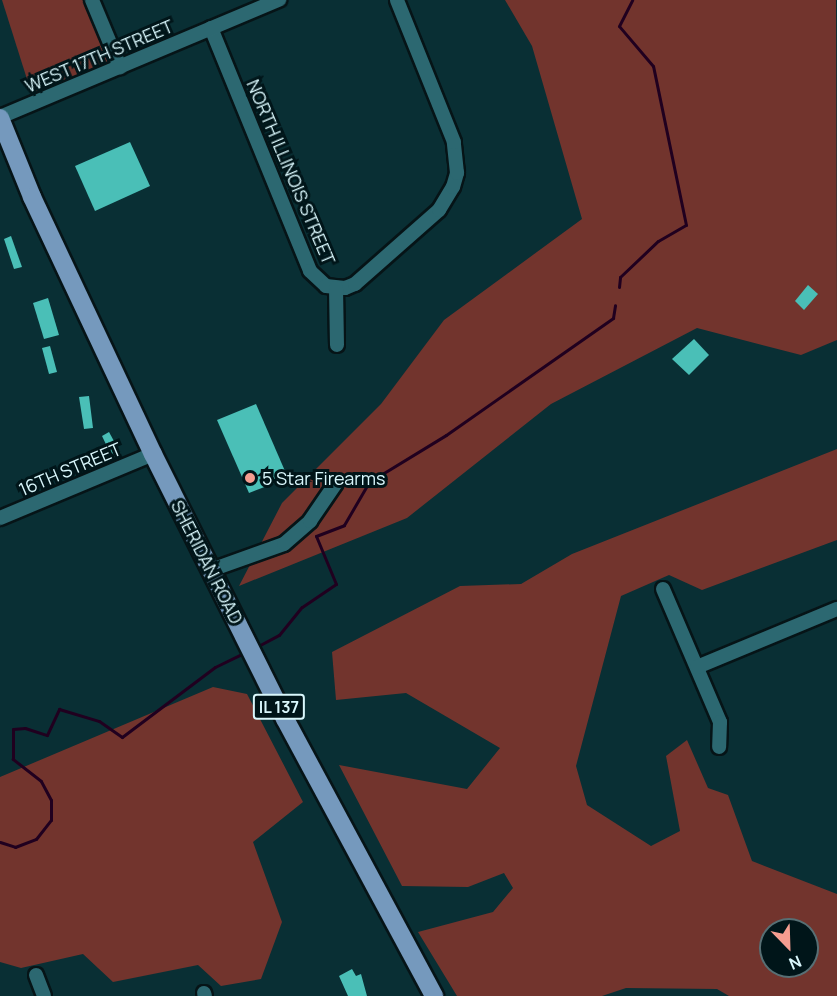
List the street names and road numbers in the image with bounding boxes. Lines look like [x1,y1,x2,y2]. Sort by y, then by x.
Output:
street label: WEST 17TH STREET [22,15,176,97]
street label: NORTH ILLINOIS STREET [242,76,340,268]
street label: 16TH STREET [15,438,125,500]
street label: SHERIDAN ROAD [167,497,247,627]
road number: IL 137 [252,694,306,720]

